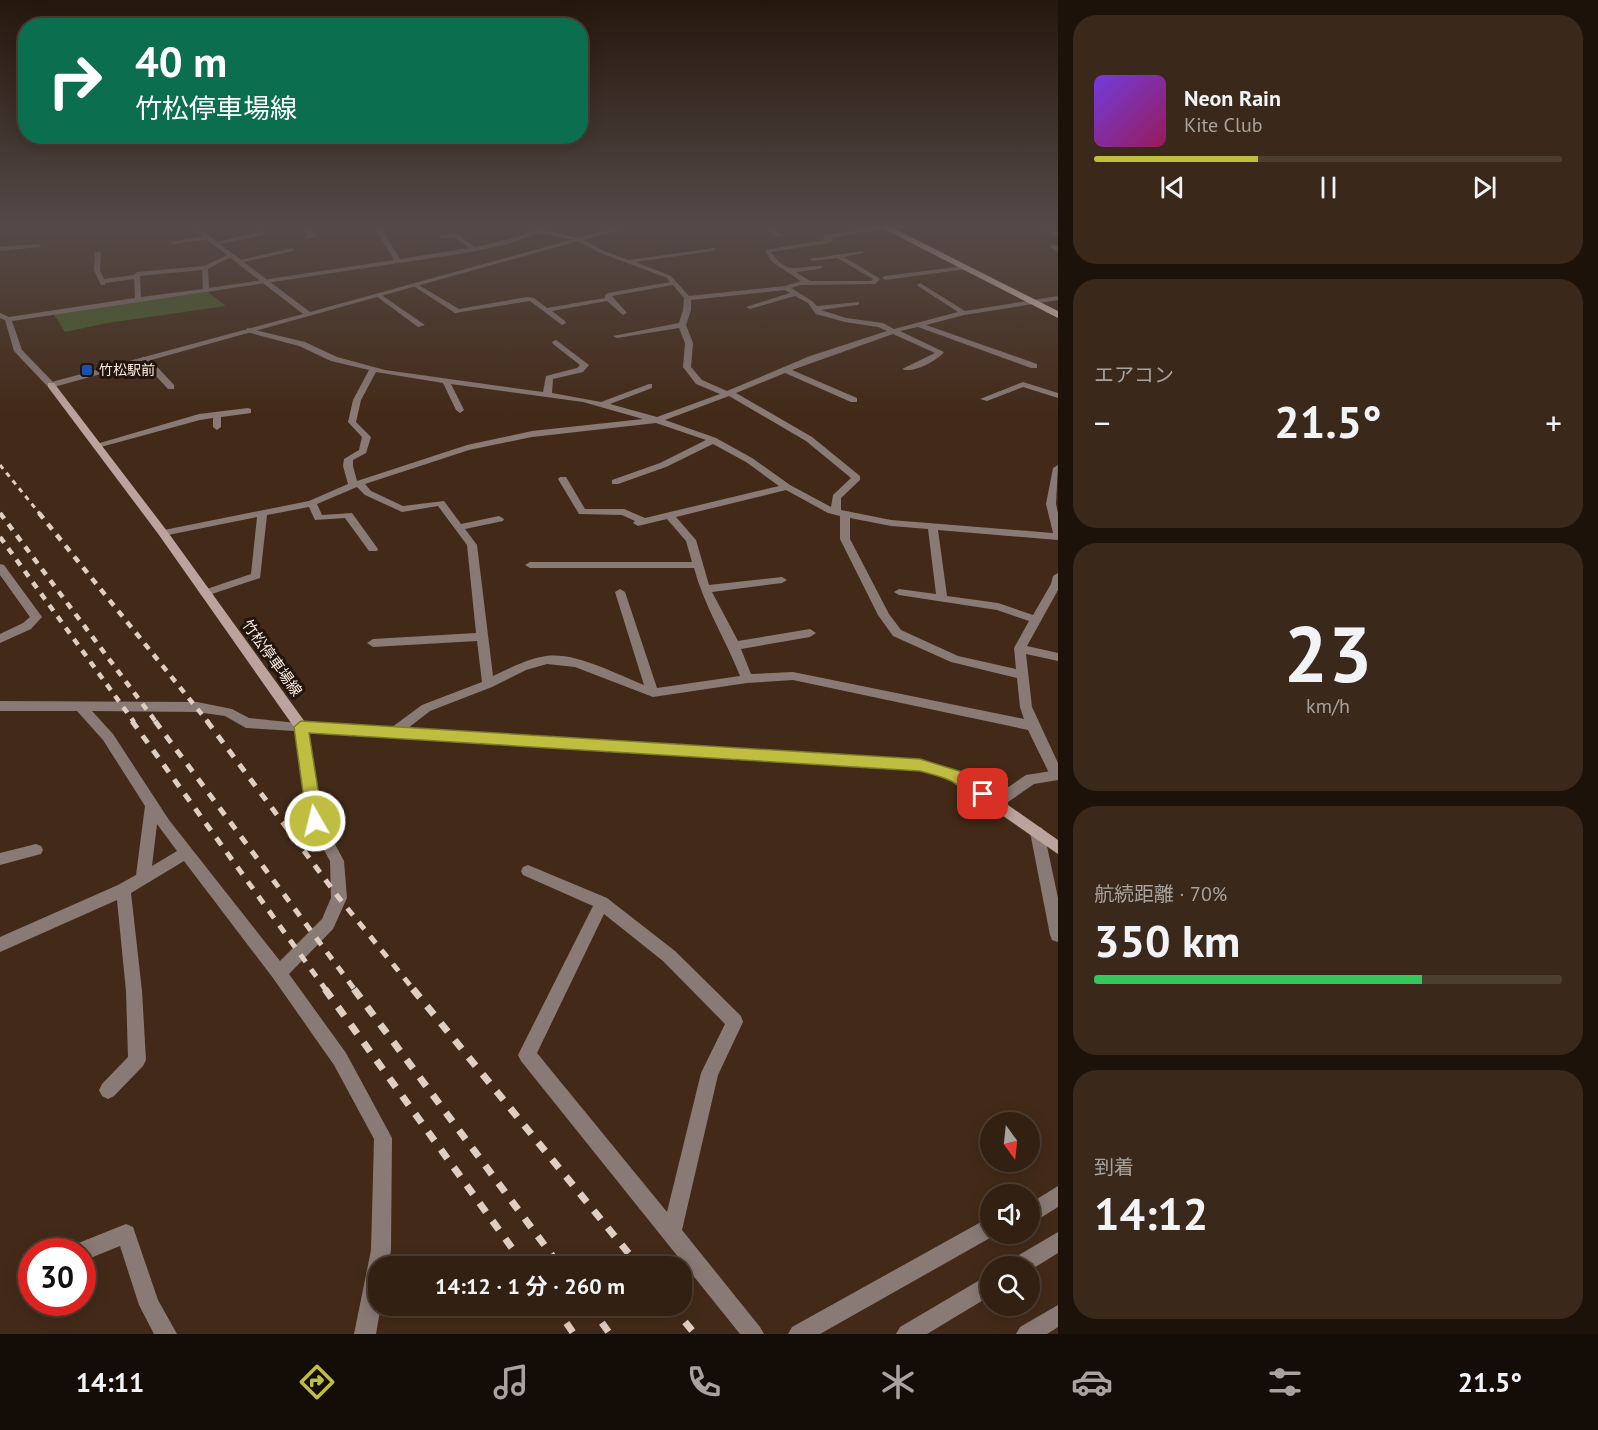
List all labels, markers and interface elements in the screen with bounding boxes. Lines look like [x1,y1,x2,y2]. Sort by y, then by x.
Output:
text: 40 m [135,34,227,89]
icon: right [36,42,114,120]
text: Neon Rain [1184,84,1281,112]
text: 竹松停車場線 [135,91,297,125]
text: Kite Club [1184,112,1262,138]
icon: previous [1156,171,1189,204]
icon: pause [1312,171,1345,204]
icon: next [1468,171,1501,204]
place label: 竹松駅前 [99,361,155,379]
text: エアコン [1094,362,1174,388]
marker: 竹松駅前 [80,363,94,377]
text: 21.5° [1274,392,1382,450]
text: − [1094,401,1111,444]
text: + [1545,401,1562,444]
text: 23 [1284,603,1372,704]
street label: 竹松停車場線 [238,616,307,700]
text: km/h [1306,693,1350,719]
pin [957,768,1008,819]
icon: arrive [966,777,999,810]
position arrow [283,789,347,853]
text: 航続距離 · 70% [1094,881,1227,907]
text: 350 km [1094,911,1240,969]
north arrow [980,1112,1040,1172]
map controls [980,1112,1040,1316]
text: 到着 [1094,1154,1134,1180]
button: sound [980,1184,1040,1244]
text: 14:12 [1094,1184,1208,1242]
speed limit sign: 30 [18,1238,96,1316]
button: search [980,1256,1040,1316]
text: 14:12 · 1 分 · 260 m [435,1272,625,1300]
icon: directions [296,1361,338,1403]
icon: music [490,1361,532,1403]
icon: phone [683,1361,725,1403]
icon: climate [877,1361,919,1403]
icon: car [1071,1361,1113,1403]
icon: filters [1264,1361,1306,1403]
text: 14:11 [76,1365,144,1399]
text: 21.5° [1458,1365,1522,1399]

